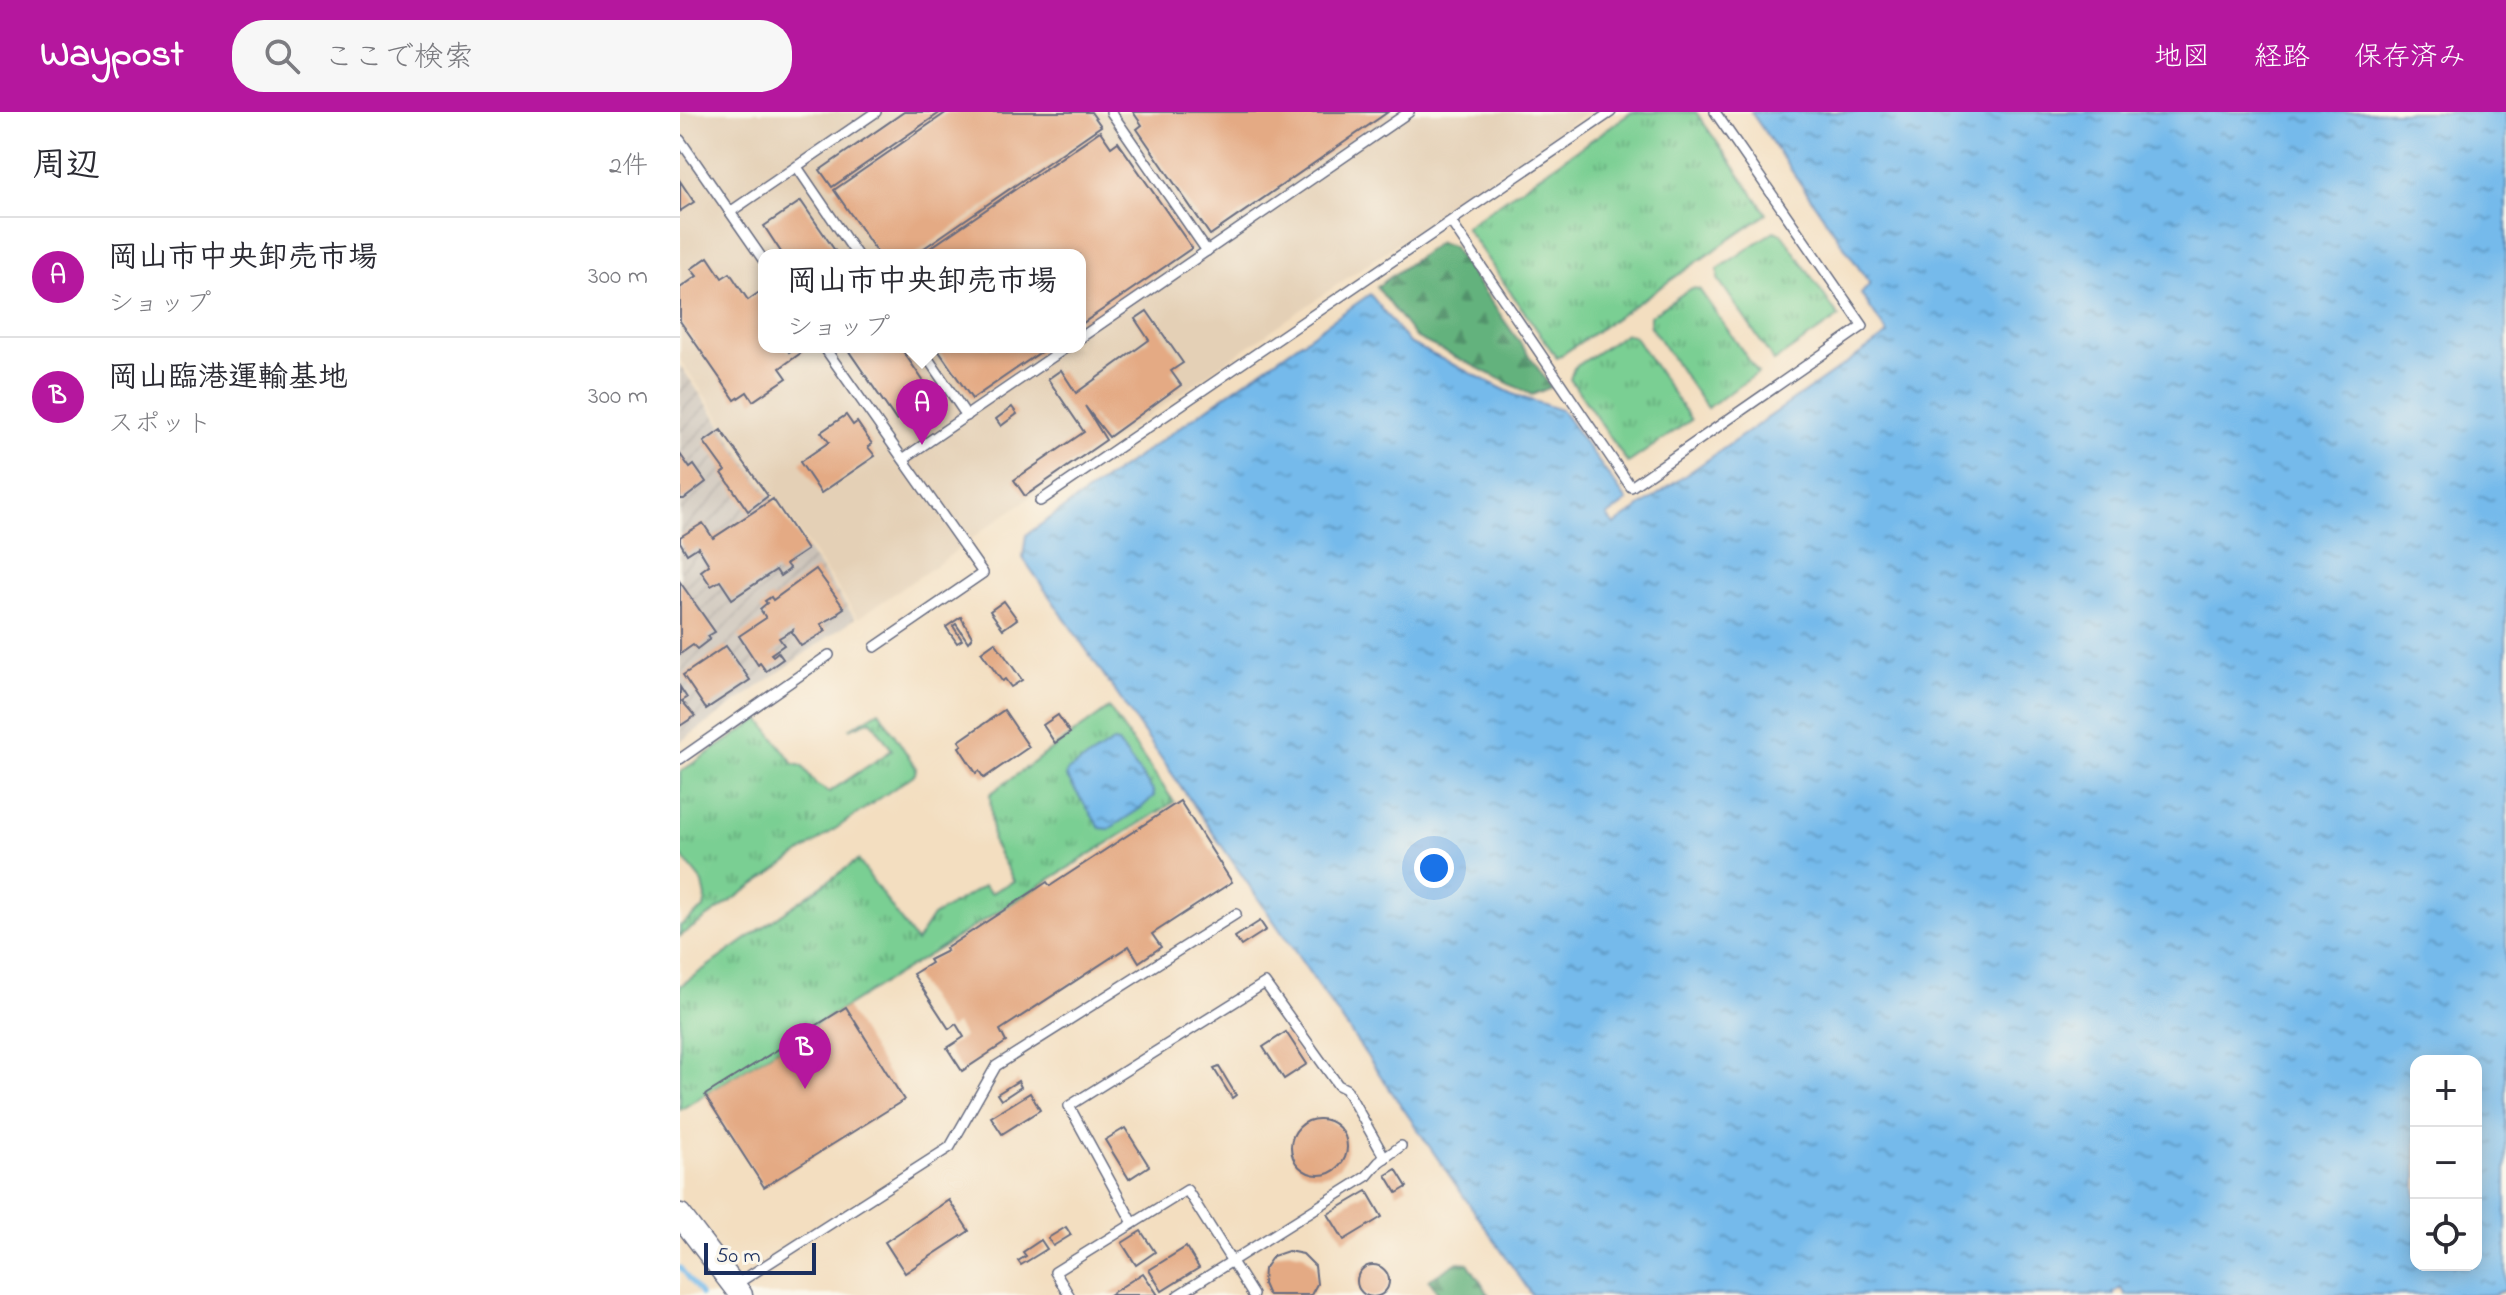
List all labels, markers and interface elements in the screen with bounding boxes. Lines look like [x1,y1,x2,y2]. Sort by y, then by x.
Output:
search box [232,20,792,92]
text: Waypost [40,28,184,84]
icon: search [260,34,304,78]
text: ここで検索 [324,37,474,81]
text: 地図 [2154,38,2210,79]
text: 経路 [2254,38,2310,79]
text: 保存済み [2354,38,2466,79]
text: 周辺 [32,142,100,192]
text: 2件 [609,148,648,186]
text: 岡山市中央卸売市場 [108,237,378,281]
popup [758,249,1086,353]
text: A [50,258,66,296]
text: 300 m [588,258,648,296]
text: 岡山市中央卸売市場 [787,261,1057,305]
text: ショップ [108,286,211,324]
text: ショップ [787,310,890,348]
text: 岡山臨港運輸基地 [108,357,348,401]
text: B [49,378,67,416]
text: 300 m [588,378,648,416]
pin: A [896,379,948,445]
text: スポット [108,406,212,444]
your location [1414,848,1454,888]
pin: B [779,1023,831,1089]
map controls [2410,1055,2482,1271]
button: + [2410,1055,2482,1127]
button: − [2410,1127,2482,1199]
button: locate [2410,1199,2482,1271]
scale bar [704,1239,816,1275]
text: 50 m [716,1241,761,1273]

